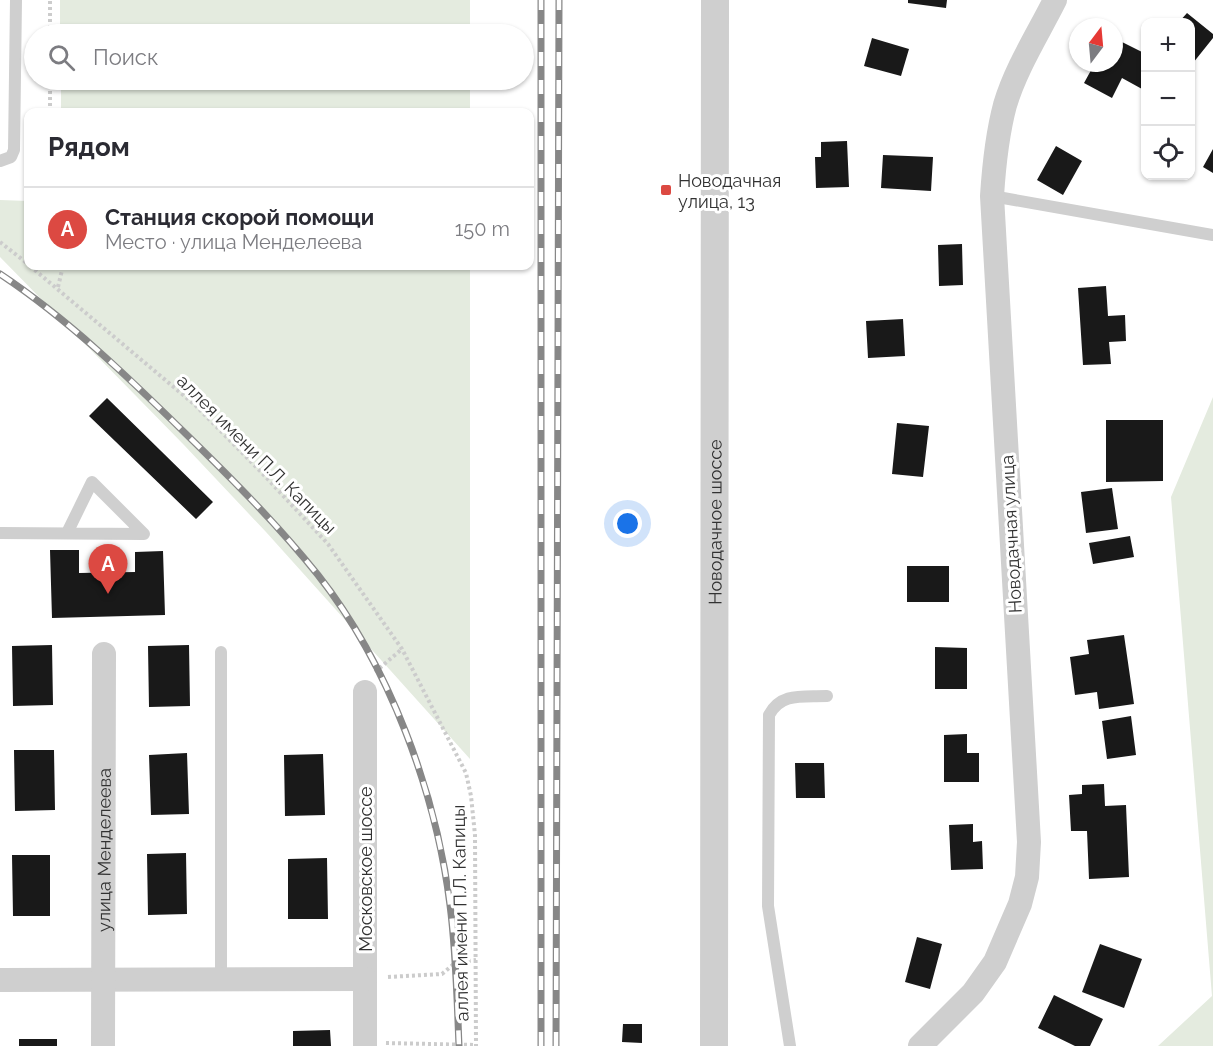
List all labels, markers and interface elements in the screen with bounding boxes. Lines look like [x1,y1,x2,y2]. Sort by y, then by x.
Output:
north arrow [1069,18,1123,72]
map controls [1141,18,1195,180]
button: + [1141,18,1195,72]
search box [24,24,534,90]
icon: search [45,41,78,74]
text: Поиск [93,44,158,70]
button: − [1141,72,1195,126]
button: locate [1141,126,1195,180]
text: Рядом [48,132,130,162]
place label: Новодачная улица, 13 [678,170,781,212]
marker: Новодачная улица, 13 [659,183,673,197]
text: Станция скорой помощи [105,204,374,230]
text: A [61,217,74,241]
text: 150 m [455,217,510,241]
text: Место · улица Менделеева [105,230,362,254]
street label: аллея имени П.Л. Капицы [173,370,341,538]
street label: Новодачное шоссе [704,439,725,605]
street label: Новодачная улица [996,454,1026,614]
your location [613,509,642,538]
pin: A [88,544,128,594]
street label: улица Менделеева [93,768,114,932]
street label: Московское шоссе [355,786,376,952]
street label: аллея имени П.Л. Капицы [448,805,472,1021]

